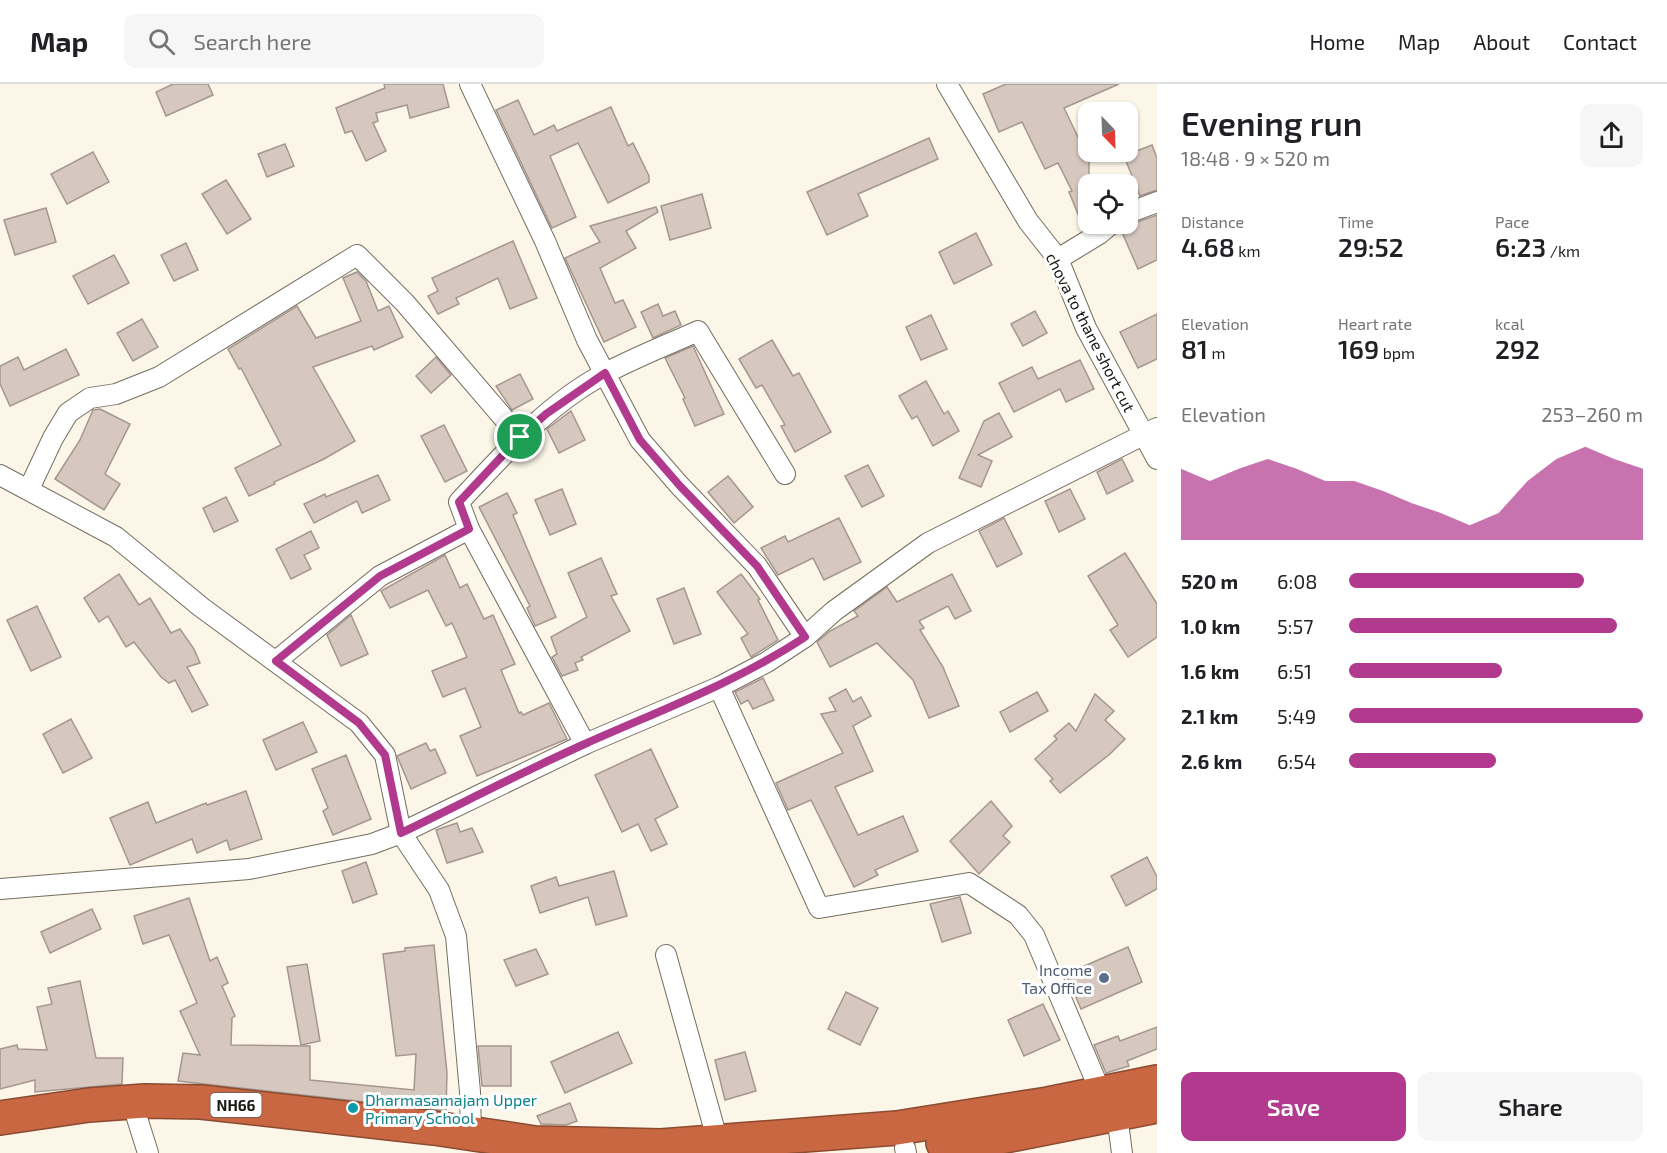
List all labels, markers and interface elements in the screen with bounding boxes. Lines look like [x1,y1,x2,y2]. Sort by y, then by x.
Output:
search box [124,14,544,68]
text: Map [30,24,88,58]
icon: search [145,25,178,58]
text: Search here [193,28,312,54]
text: Home [1309,29,1365,54]
text: Map [1398,29,1440,54]
text: About [1473,29,1530,54]
text: Contact [1563,29,1637,54]
north arrow [1078,102,1138,162]
map controls [1078,102,1138,234]
text: Evening run [1181,103,1362,143]
button: share [1580,104,1643,167]
text: 18:48 · 9 × 520 m [1181,146,1330,170]
button: locate [1078,174,1138,234]
text: Distance [1181,212,1244,231]
text: Time [1338,212,1374,231]
text: Pace [1495,212,1529,231]
text: 4.68 [1181,231,1235,262]
text: 29:52 [1338,231,1404,262]
text: 6:23 [1495,231,1546,262]
text: km [1235,241,1260,260]
text: /km [1546,241,1580,260]
street label: chova to thane short cut [1043,249,1139,415]
text: Elevation [1181,314,1249,333]
text: Heart rate [1338,314,1412,333]
text: kcal [1495,314,1524,333]
text: 81 [1181,333,1208,364]
text: 169 [1338,333,1379,364]
text: 292 [1495,333,1540,364]
text: m [1208,343,1225,362]
text: bpm [1379,343,1415,362]
text: Elevation [1181,402,1266,426]
text: 253–260 m [1541,402,1643,426]
pin [494,411,545,462]
icon: arrive [503,420,536,453]
text: 520 m [1181,569,1238,593]
text: 6:08 [1277,569,1317,593]
text: 1.0 km [1181,614,1240,638]
text: 5:57 [1277,614,1313,638]
text: 1.6 km [1181,659,1239,683]
text: 6:51 [1277,659,1312,683]
text: 2.1 km [1181,704,1238,728]
text: 5:49 [1277,704,1316,728]
text: 2.6 km [1181,749,1242,773]
text: 6:54 [1277,749,1316,773]
place label: Income Tax Office [1022,960,1092,997]
marker: Income Tax Office [1097,971,1111,985]
button: Save [1181,1072,1406,1141]
button: Share [1418,1072,1643,1141]
place label: Dharmasamajam Upper Primary School [365,1090,538,1127]
road number: NH66 [210,1093,262,1117]
marker: Dharmasamajam Upper Primary School [346,1101,360,1115]

